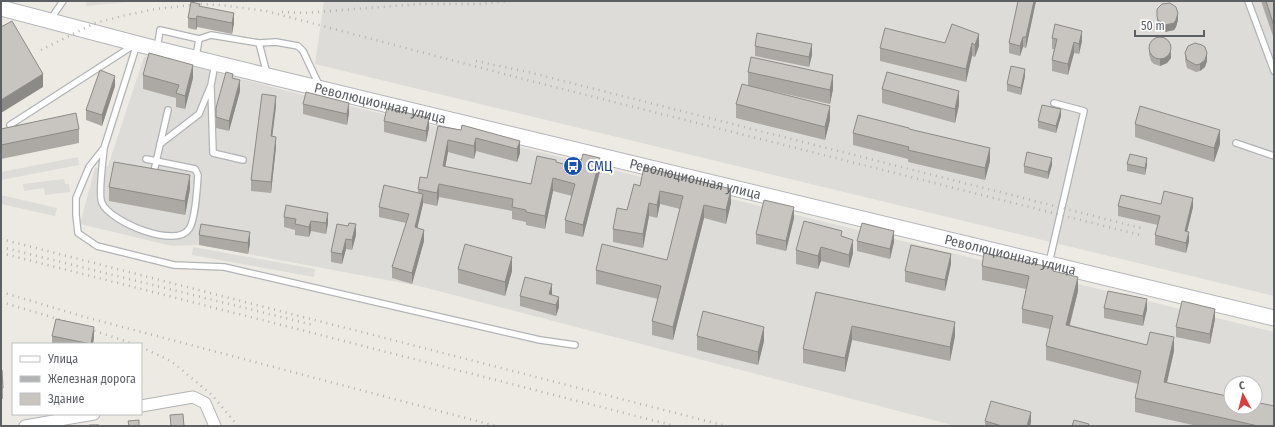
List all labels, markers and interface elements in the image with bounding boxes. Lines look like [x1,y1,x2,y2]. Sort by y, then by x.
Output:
scale bar [1135,12,1204,38]
text: 50 m [1141,19,1165,33]
street label: Революционная улица [313,79,448,128]
bus stop icon: СМЦ [562,155,584,177]
street label: Революционная улица [628,155,763,203]
place label: СМЦ [587,158,613,175]
street label: Революционная улица [943,231,1078,279]
legend [12,343,142,415]
text: Улица [47,352,78,366]
text: Железная дорога [48,372,136,386]
north arrow [1223,375,1263,415]
text: С [1238,379,1246,392]
text: Здание [48,392,84,406]

